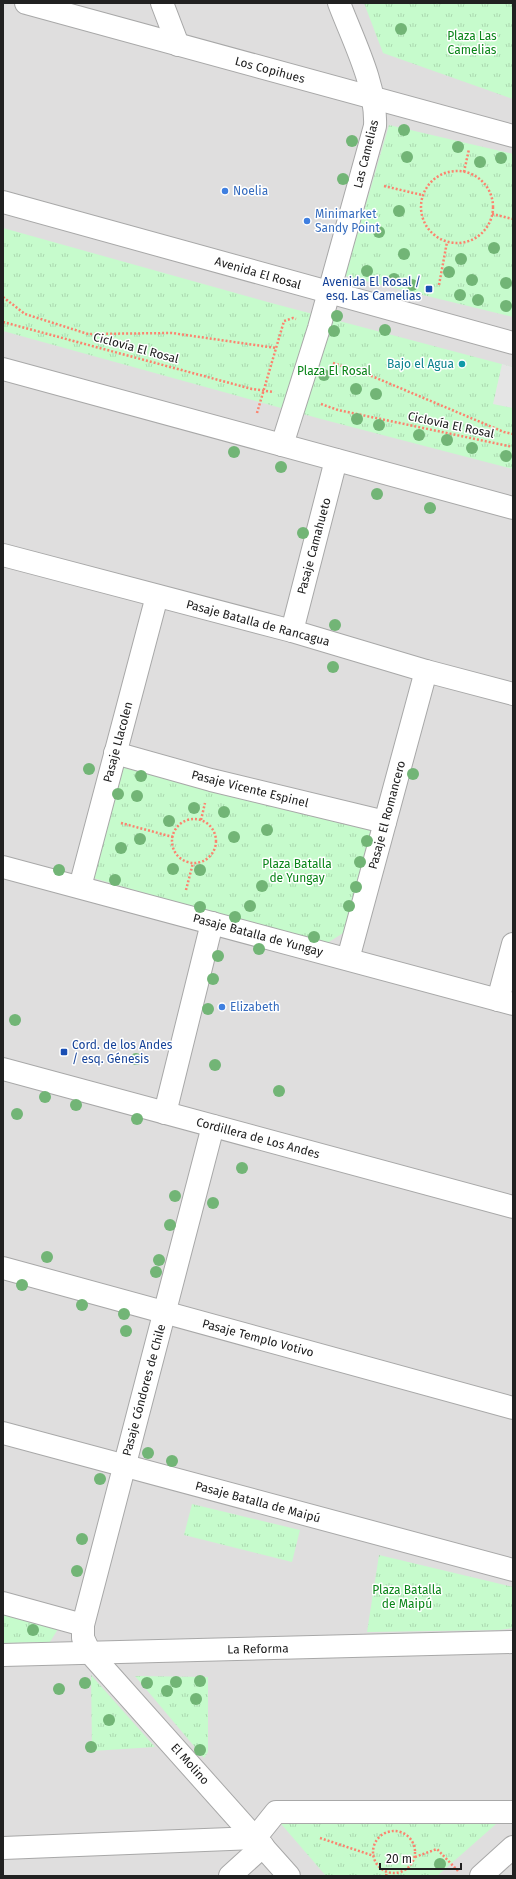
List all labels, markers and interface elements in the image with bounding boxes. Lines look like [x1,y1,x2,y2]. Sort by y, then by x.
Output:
park label: Plaza Las Camelias [447,29,497,57]
street label: Los Copihues [234,54,307,86]
street label: Las Camelias [351,118,381,190]
place label: Noelia [233,184,268,198]
marker: Noelia [220,186,230,196]
place label: Minimarket Sandy Point [315,207,380,235]
marker: Minimarket Sandy Point [302,216,312,226]
street label: Avenida El Rosal [213,254,303,292]
place label: Avenida El Rosal / esq. Las Camelias [322,275,421,303]
marker: Avenida El Rosal / esq. Las Camelias [424,284,434,294]
street label: Ciclovía El Rosal [92,330,181,366]
place label: Bajo el Agua [387,357,454,371]
marker: Bajo el Agua [457,359,467,369]
park label: Plaza El Rosal [297,364,372,378]
street label: Ciclovía El Rosal [407,409,496,441]
street label: Pasaje Camahueto [294,496,334,596]
street label: Pasaje Batalla de Rancagua [185,597,331,649]
street label: Pasaje Llacolen [100,700,136,784]
street label: Pasaje El Romancero [366,759,408,871]
street label: Pasaje Vicente Espinel [190,768,310,810]
park label: Plaza Batalla de Yungay [262,857,332,885]
street label: Pasaje Batalla de Yungay [191,911,325,959]
place label: Elizabeth [230,1000,280,1014]
marker: Elizabeth [217,1002,227,1012]
place label: Cord. de los Andes / esq. Génesis [72,1038,173,1066]
marker: Cord. de los Andes / esq. Génesis [59,1047,69,1057]
street label: Cordillera de Los Andes [195,1115,322,1161]
street label: Pasaje Templo Votivo [201,1316,315,1360]
street label: Pasaje Cóndores de Chile [120,1323,168,1457]
street label: Pasaje Batalla de Maipú [194,1479,322,1525]
park label: Plaza Batalla de Maipú [372,1583,442,1611]
street label: La Reforma [227,1641,289,1657]
street label: El Molino [168,1741,212,1787]
scale bar [380,1845,461,1871]
text: 20 m [386,1852,412,1866]

